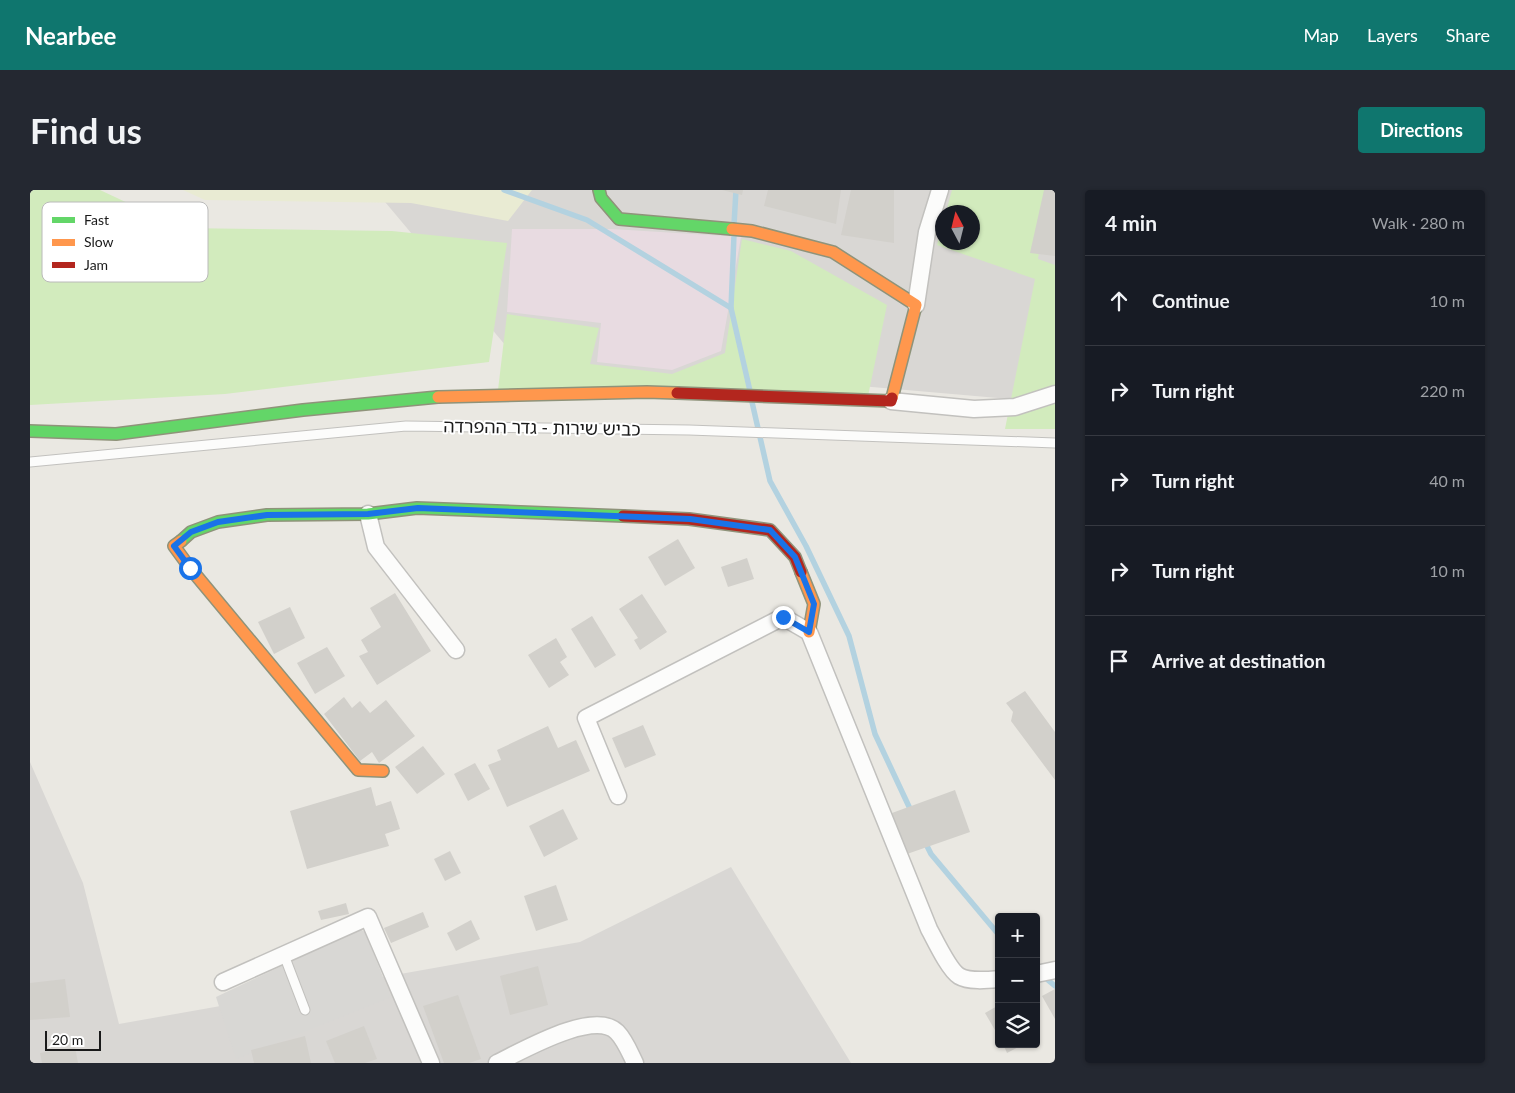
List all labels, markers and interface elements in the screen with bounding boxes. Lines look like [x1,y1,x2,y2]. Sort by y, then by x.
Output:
text: Nearbee [25,21,116,50]
text: Map [1303,24,1339,46]
text: Layers [1367,24,1418,46]
text: Share [1446,24,1490,46]
button: Directions [1358,107,1485,153]
text: Find us [30,109,142,151]
legend [42,202,208,282]
north arrow [935,205,980,250]
text: 4 min [1105,210,1157,235]
text: Fast [84,211,109,228]
text: Walk · 280 m [1372,213,1465,232]
text: Slow [84,233,114,250]
text: Jam [84,256,108,273]
icon: ahead [1105,287,1133,315]
text: Continue [1152,289,1230,312]
text: 10 m [1429,291,1465,310]
icon: right [1105,377,1133,405]
text: Turn right [1152,379,1234,402]
text: 220 m [1420,381,1465,400]
street label: כביש שירות - גדר ההפרדה [443,414,641,440]
icon: right [1105,467,1133,495]
text: Turn right [1152,469,1234,492]
text: 40 m [1429,471,1465,490]
route start [179,557,202,580]
icon: right [1105,557,1133,585]
text: Turn right [1152,559,1234,582]
text: 10 m [1429,561,1465,580]
route end [772,606,795,629]
icon: arrive [1105,647,1133,675]
text: Arrive at destination [1152,649,1325,672]
map controls [995,913,1040,1048]
button: + [995,913,1040,958]
button: − [995,958,1040,1003]
button: layers [995,1003,1040,1048]
scale bar [45,1028,101,1051]
text: 20 m [52,1031,83,1048]

